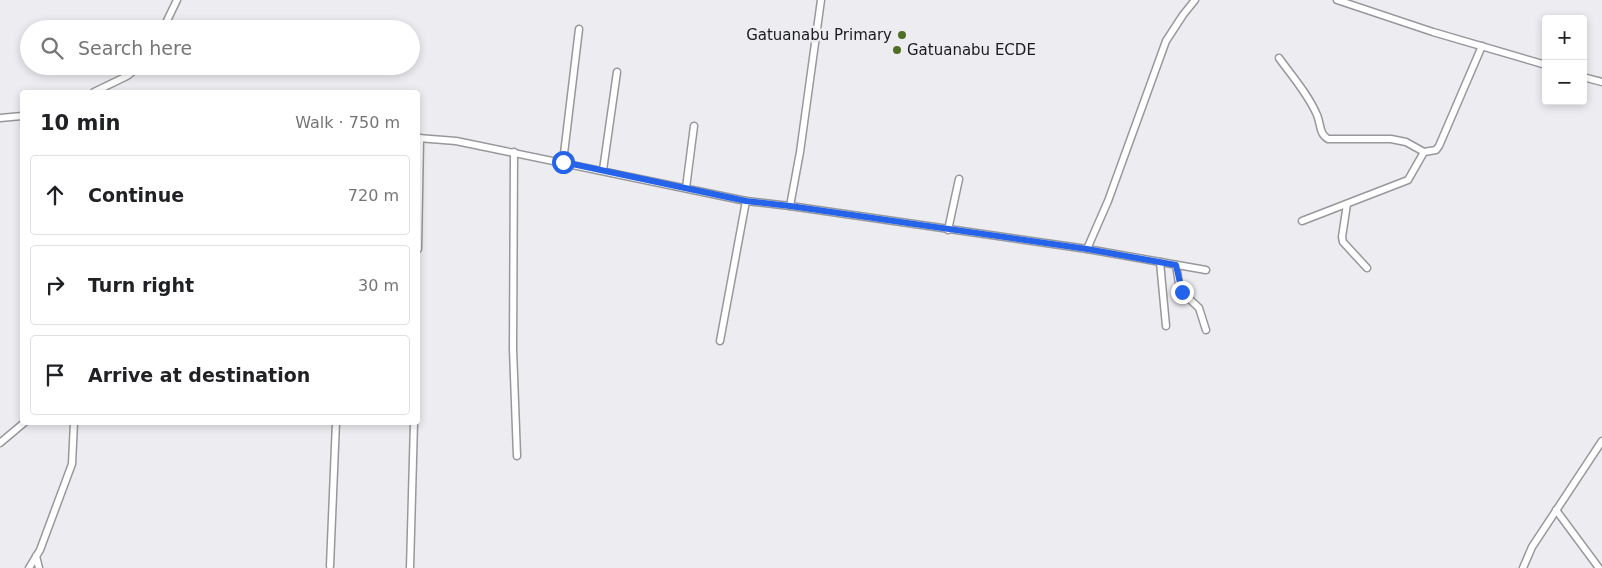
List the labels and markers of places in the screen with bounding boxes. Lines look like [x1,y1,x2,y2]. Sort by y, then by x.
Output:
place label: Gatuanabu Primary [746,26,892,44]
marker: Gatuanabu Primary [896,29,908,41]
place label: Gatuanabu ECDE [907,41,1036,59]
marker: Gatuanabu ECDE [891,44,903,56]

